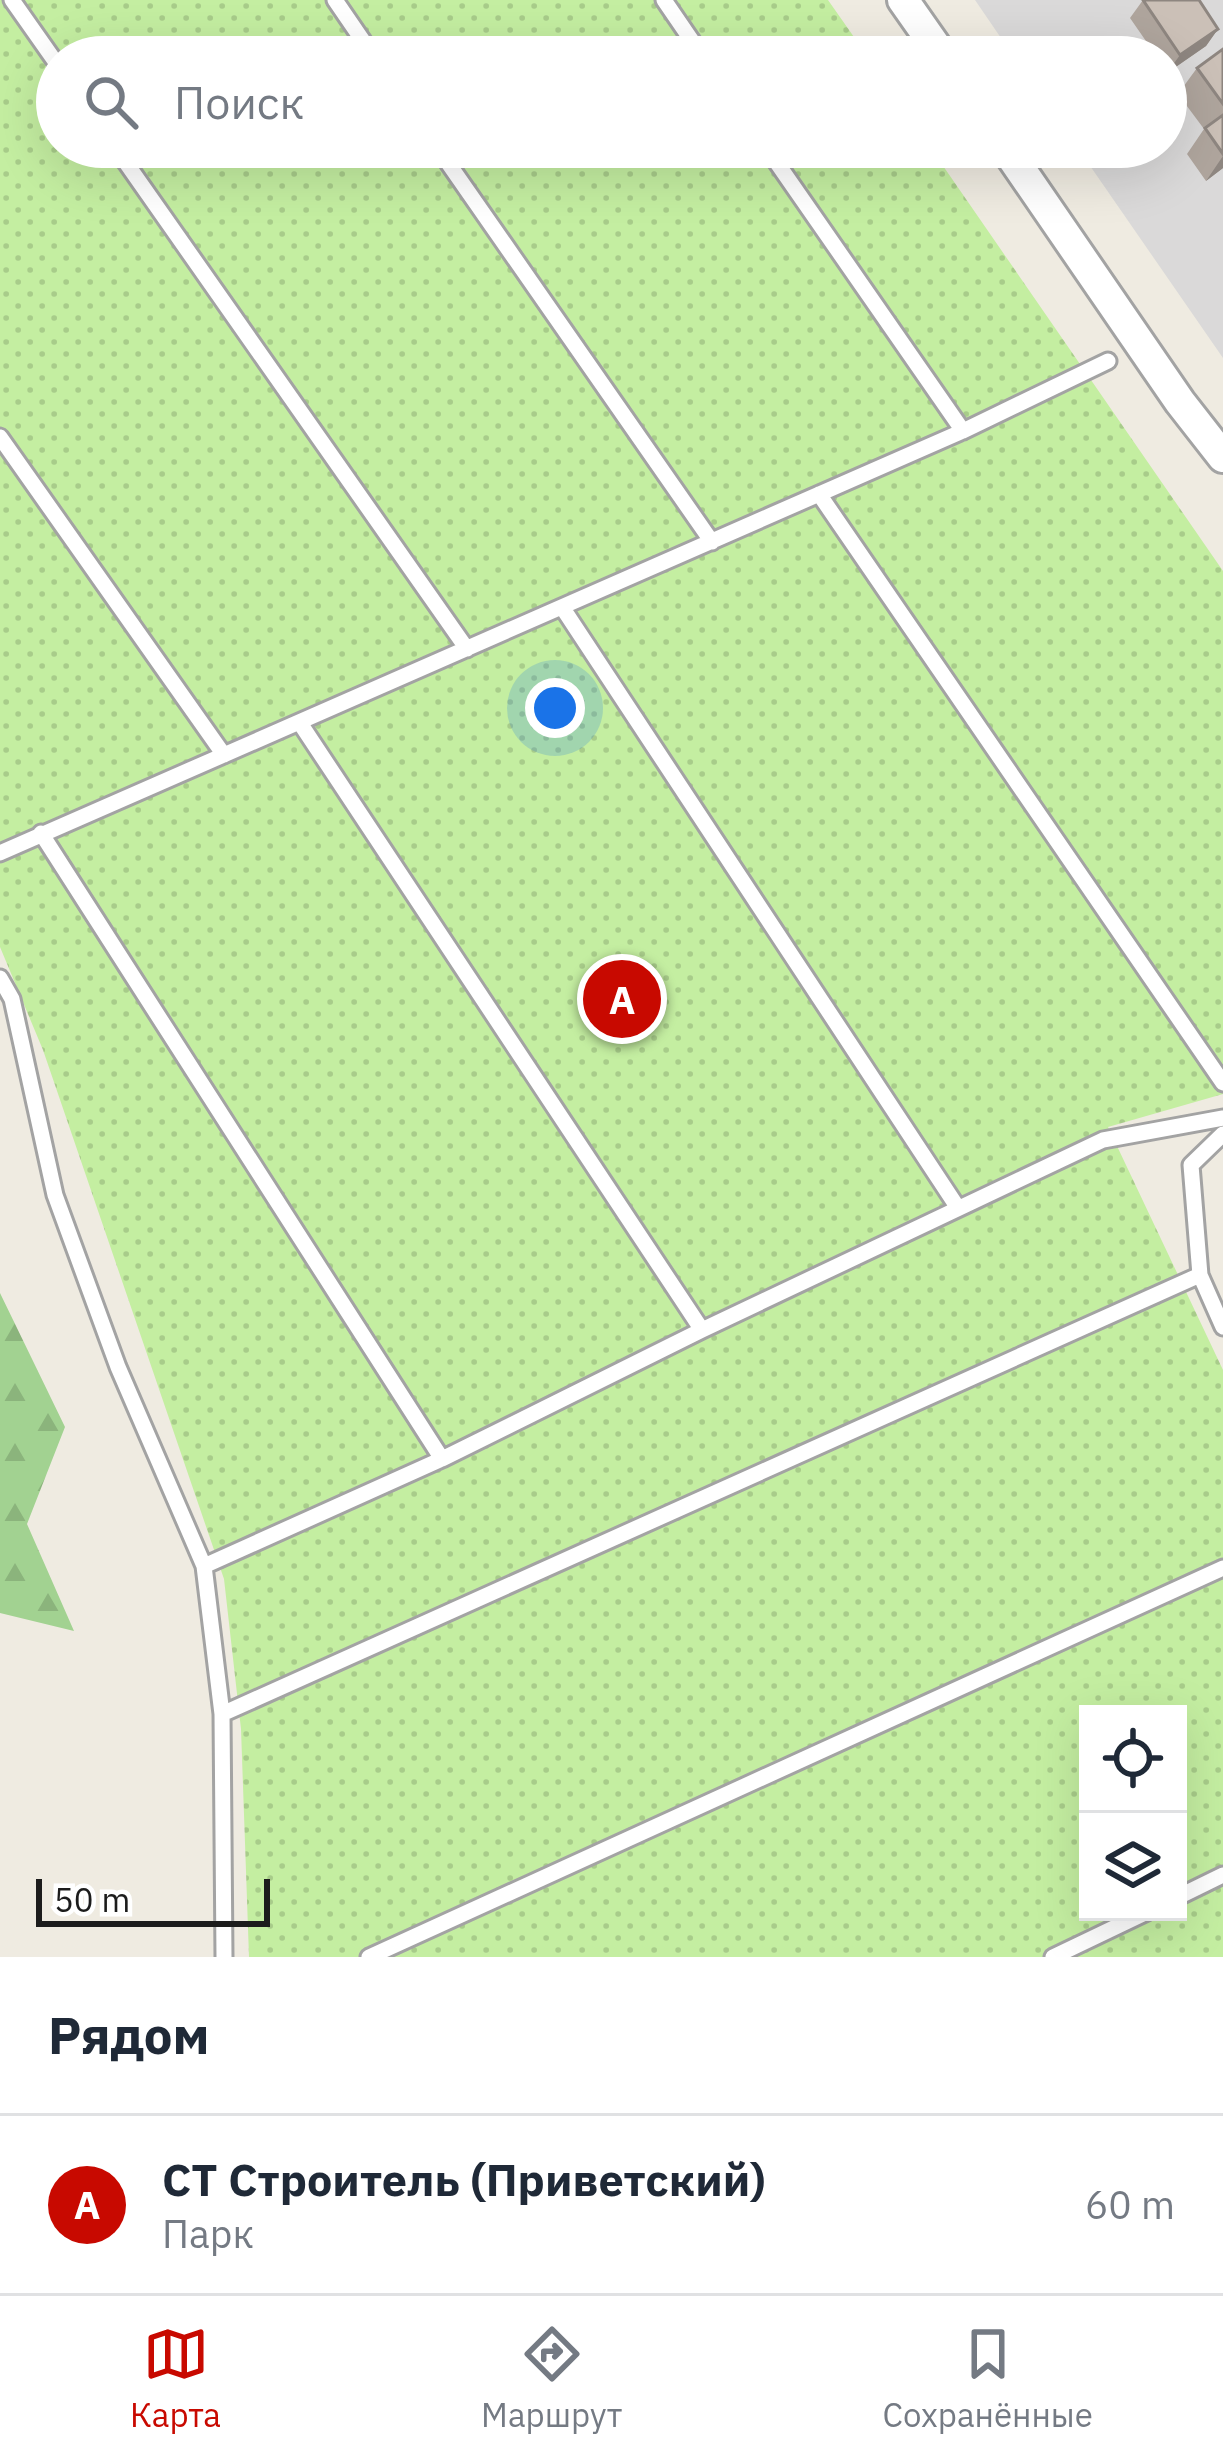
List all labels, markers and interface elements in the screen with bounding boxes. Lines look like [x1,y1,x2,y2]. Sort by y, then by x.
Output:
search box [36,36,1187,168]
icon: search [78,69,144,135]
text: Поиск [174,73,304,131]
your location [525,678,585,738]
pin: A [583,954,661,1044]
map controls [1079,1705,1187,1921]
button: locate [1079,1705,1187,1813]
button: layers [1079,1813,1187,1921]
scale bar [36,1873,270,1926]
text: 50 m [54,1878,130,1921]
text: Рядом [48,2002,210,2068]
text: СТ Строитель (Приветский) [162,2150,766,2208]
text: A [74,2179,100,2230]
text: 60 m [1085,2179,1175,2230]
text: Парк [162,2208,254,2259]
tab: Карта [130,2321,221,2436]
tab: Маршрут [481,2321,622,2436]
tab: Сохранённые [882,2321,1093,2436]

